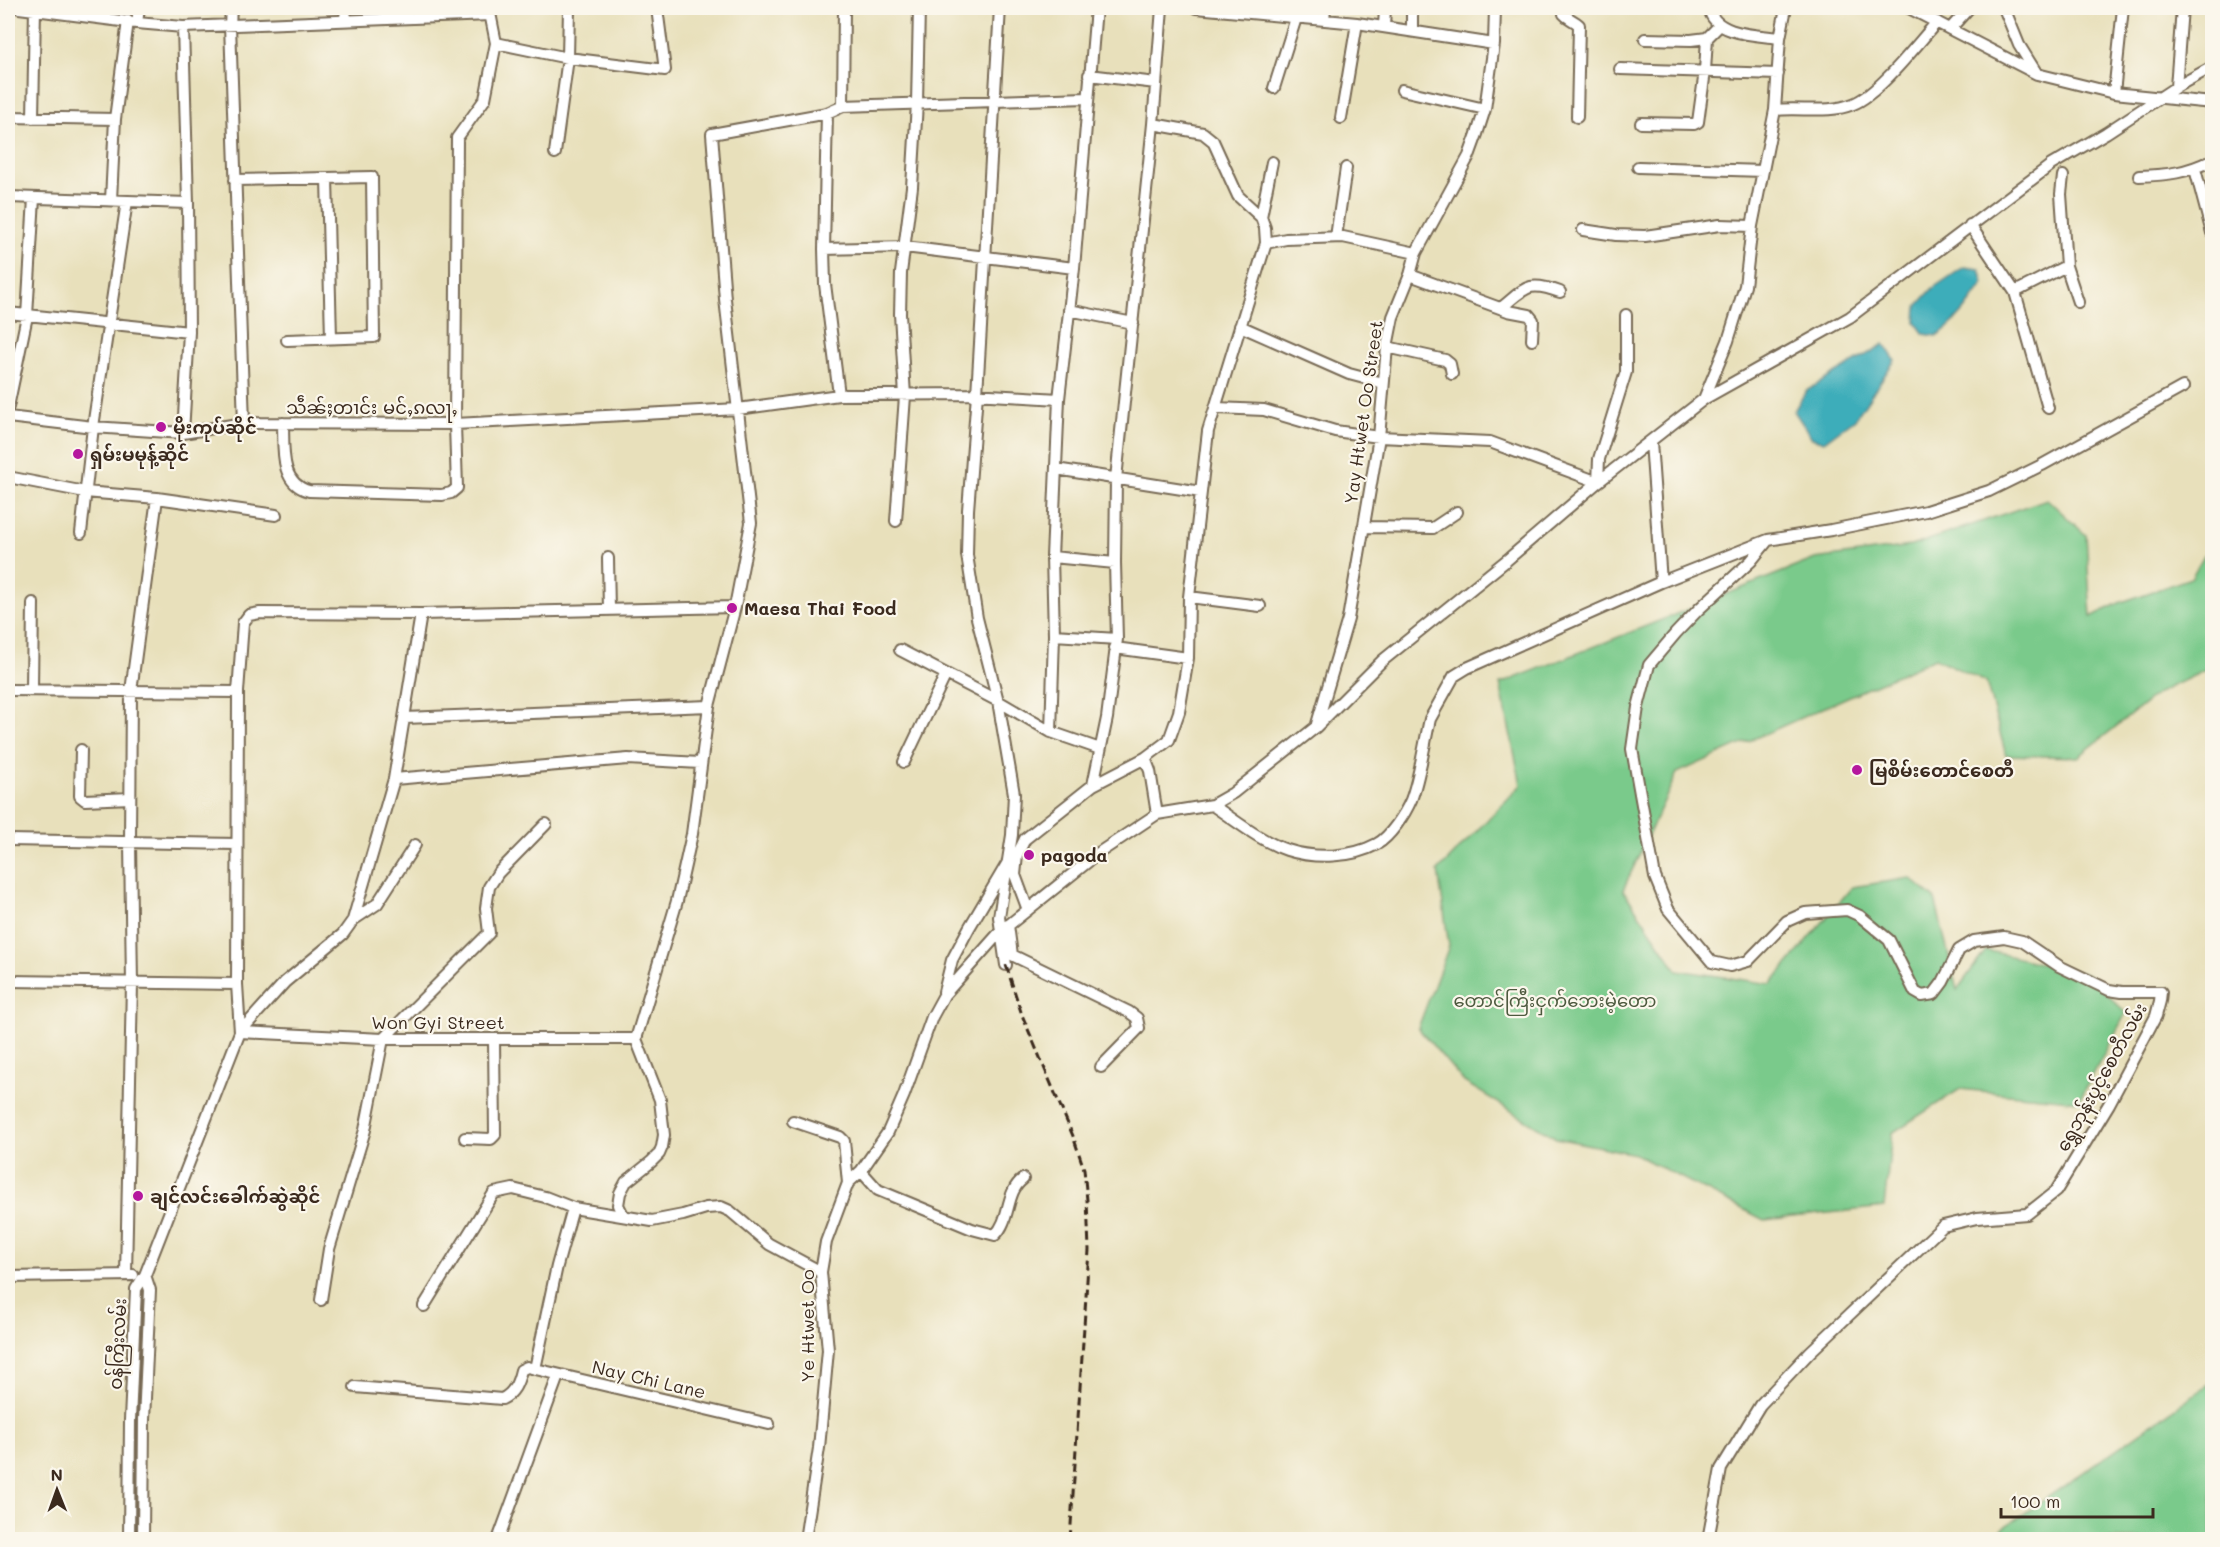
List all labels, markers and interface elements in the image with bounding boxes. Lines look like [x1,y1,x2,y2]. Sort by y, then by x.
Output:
street label: Yay Htwet Oo Street [1338,318,1388,506]
street label: သဵၼ်ႈတၢင်း မင်ႇၵလႃႇ [286,394,458,423]
place label: မိုးကုပ်ဆိုင် [173,415,257,442]
marker: မိုးကုပ်ဆိုင် [154,420,168,434]
place label: ရှမ်းမမုန့်ဆိုင် [90,442,189,469]
marker: ရှမ်းမမုန့်ဆိုင် [71,447,85,461]
place label: Maesa Thai Food [744,596,896,620]
marker: Maesa Thai Food [725,601,739,615]
place label: မြစိမ်းတောင်စေတီ [1869,758,2014,785]
marker: မြစိမ်းတောင်စေတီ [1850,763,1864,777]
place label: pagoda [1041,843,1108,867]
marker: pagoda [1022,848,1036,862]
park label: တောင်ကြီးငှက်ဘေးမဲ့တော [1453,987,1657,1016]
street label: ရွှေဘုန်းပွင့်စေတီလမ်း [2049,998,2155,1157]
street label: Won Gyi Street [371,1010,505,1034]
place label: ချင်လင်းခေါက်ဆွဲဆိုင် [150,1184,321,1212]
marker: ချင်လင်းခေါက်ဆွဲဆိုင် [131,1189,145,1203]
street label: Ye Htwet Oo [795,1269,819,1383]
street label: ဝန်ကြီးလမ်း [102,1298,135,1391]
street label: Nay Chi Lane [590,1354,708,1404]
north arrow [27,1460,87,1520]
text: N [50,1464,63,1485]
scale bar [2001,1481,2152,1519]
text: 100 m [2010,1489,2060,1513]

